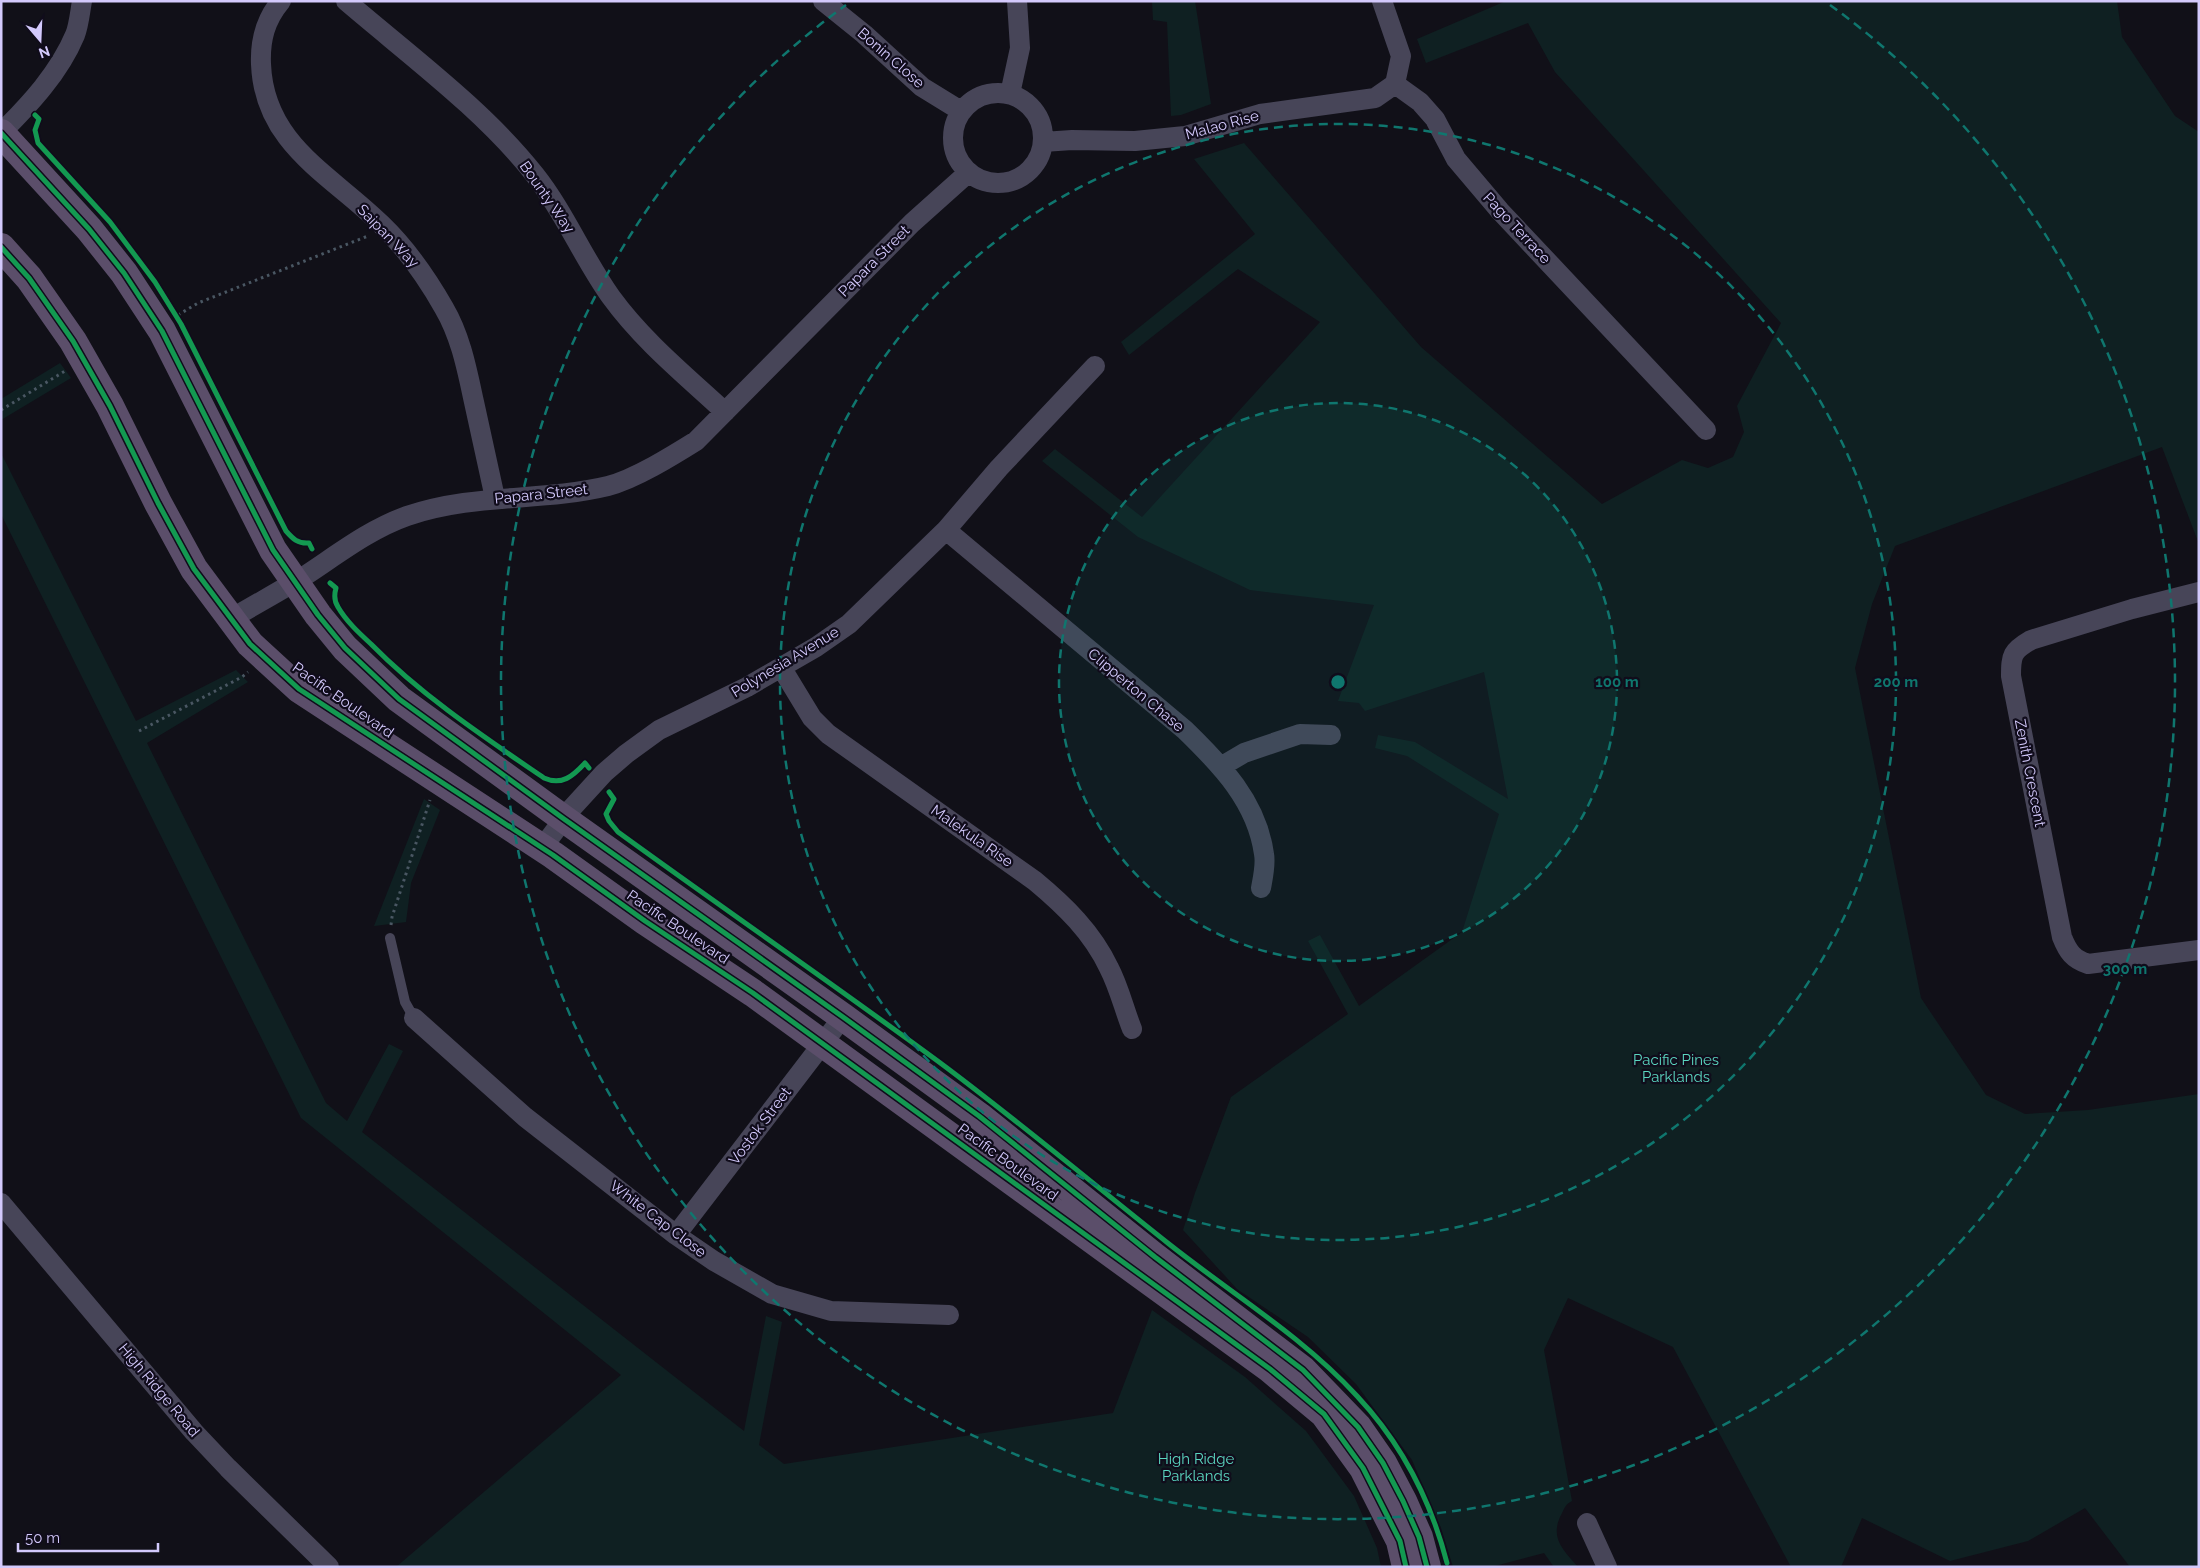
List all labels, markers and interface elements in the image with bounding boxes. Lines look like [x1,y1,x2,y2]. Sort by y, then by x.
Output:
north arrow [15,15,65,65]
street label: Bonin Close [854,24,928,92]
text: N [37,43,52,62]
street label: Malao Rise [1183,107,1261,143]
street label: Bounty Way [516,158,578,236]
street label: Pago Terrace [1479,189,1555,268]
street label: Saipan Way [353,201,423,271]
street label: Papara Street [835,222,913,300]
street label: Papara Street [493,480,589,508]
street label: Polynesia Avenue [728,623,842,701]
street label: Clipperton Chase [1084,645,1188,736]
street label: Pacific Boulevard [289,658,397,742]
centre of rings [1329,673,1347,691]
text: 100 m [1595,673,1639,691]
text: 200 m [1874,673,1918,691]
street label: Zenith Crescent [2011,717,2049,829]
street label: Malekula Rise [927,801,1017,871]
street label: Pacific Boulevard [623,886,733,968]
text: 300 m [2103,960,2147,978]
park label: Pacific Pines Parklands [1633,1051,1719,1086]
street label: Vostok Street [725,1084,795,1168]
street label: Pacific Boulevard [954,1120,1062,1204]
street label: White Cap Close [606,1177,710,1261]
street label: High Ridge Road [115,1340,203,1440]
park label: High Ridge Parklands [1158,1450,1234,1485]
scale bar [18,1520,158,1552]
text: 50 m [25,1529,60,1547]

